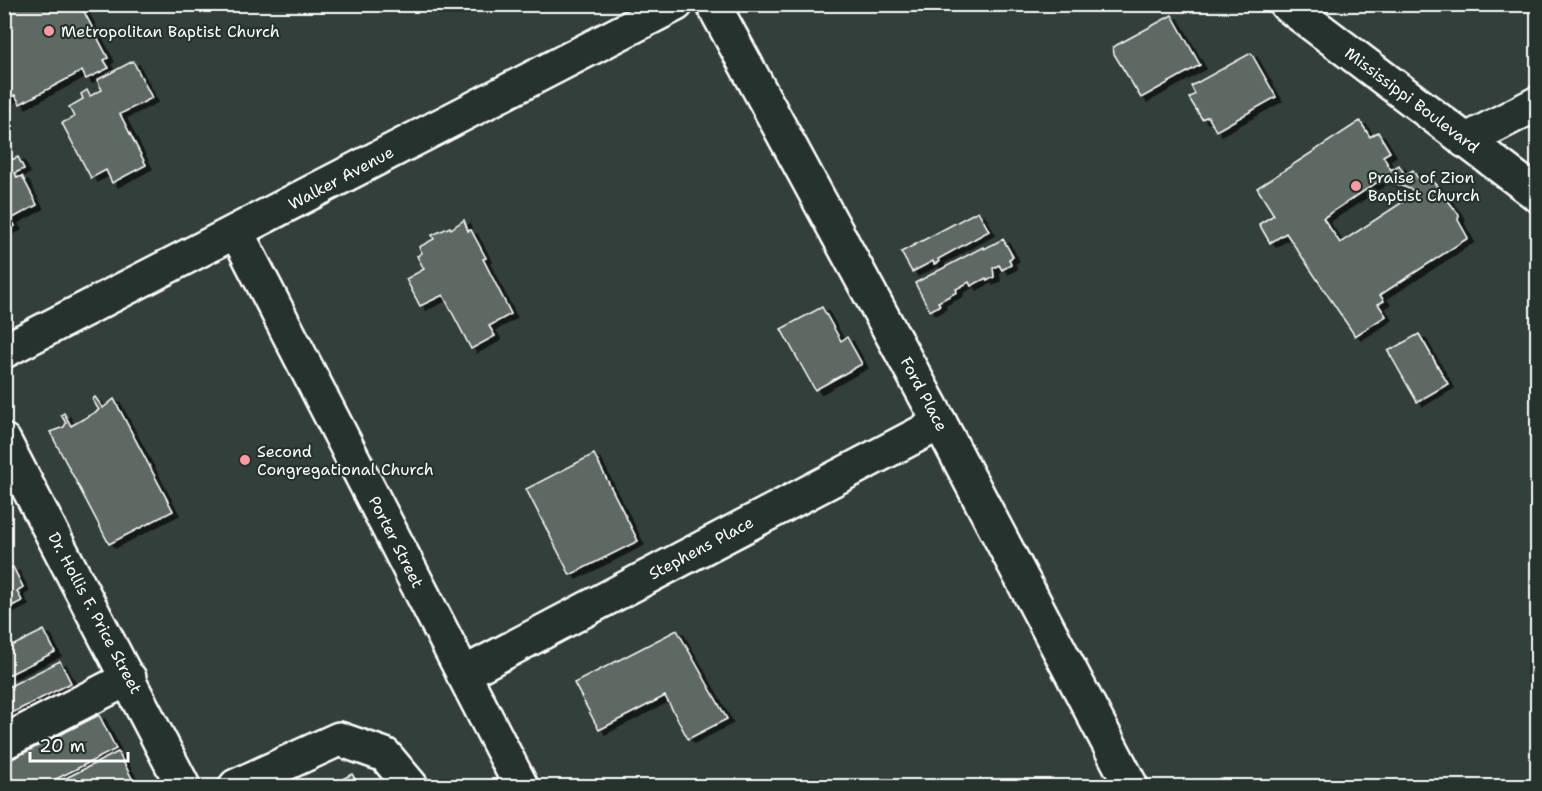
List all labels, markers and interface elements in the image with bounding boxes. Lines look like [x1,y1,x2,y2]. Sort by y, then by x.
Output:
place label: Metropolitan Baptist Church [61,21,280,42]
marker: Metropolitan Baptist Church [42,24,56,38]
street label: Mississippi Boulevard [1340,42,1484,158]
street label: Walker Avenue [285,141,397,215]
place label: Praise of Zion Baptist Church [1368,167,1480,206]
marker: Praise of Zion Baptist Church [1349,179,1363,193]
street label: Ford Place [896,353,952,435]
place label: Second Congregational Church [257,441,434,480]
marker: Second Congregational Church [238,453,252,467]
street label: Porter Street [364,492,428,592]
street label: Stephens Place [645,512,757,584]
street label: Dr. Hollis F. Price Street [43,528,147,698]
scale bar [30,725,128,763]
text: 20 m [39,734,85,758]

